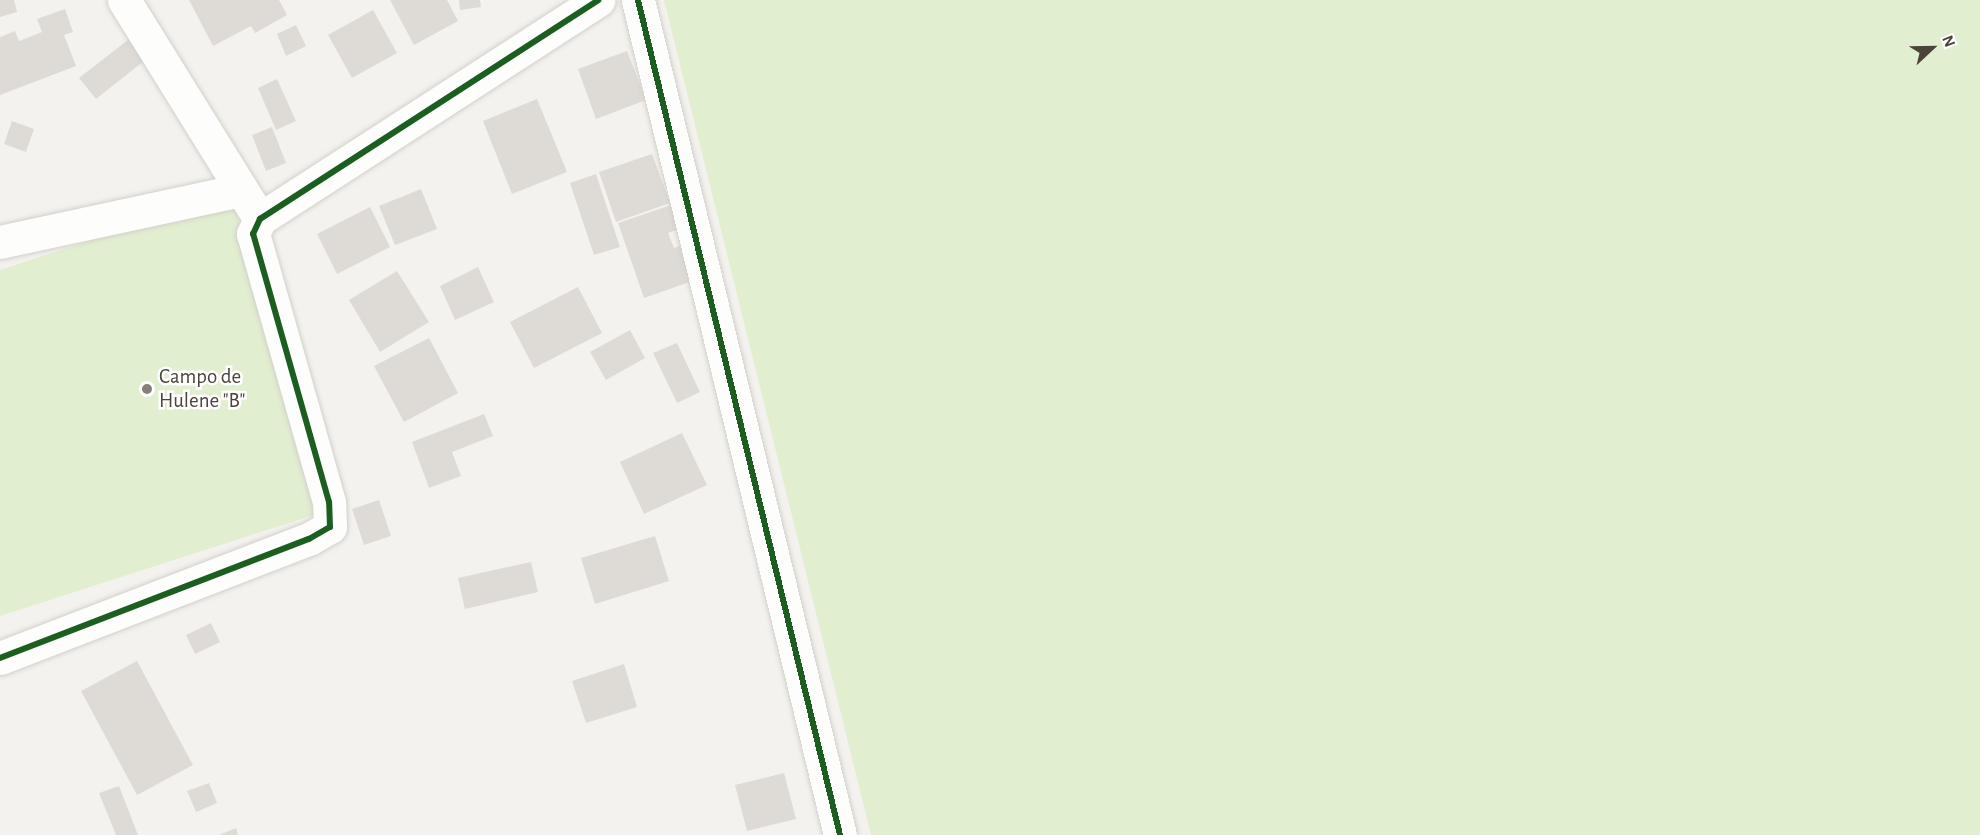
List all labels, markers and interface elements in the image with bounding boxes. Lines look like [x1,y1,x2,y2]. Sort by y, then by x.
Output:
north arrow [1902,18,1962,78]
text: N [1939,33,1958,49]
place label: Campo de Hulene "B" [159,364,245,414]
marker: Campo de Hulene "B" [140,382,154,396]

